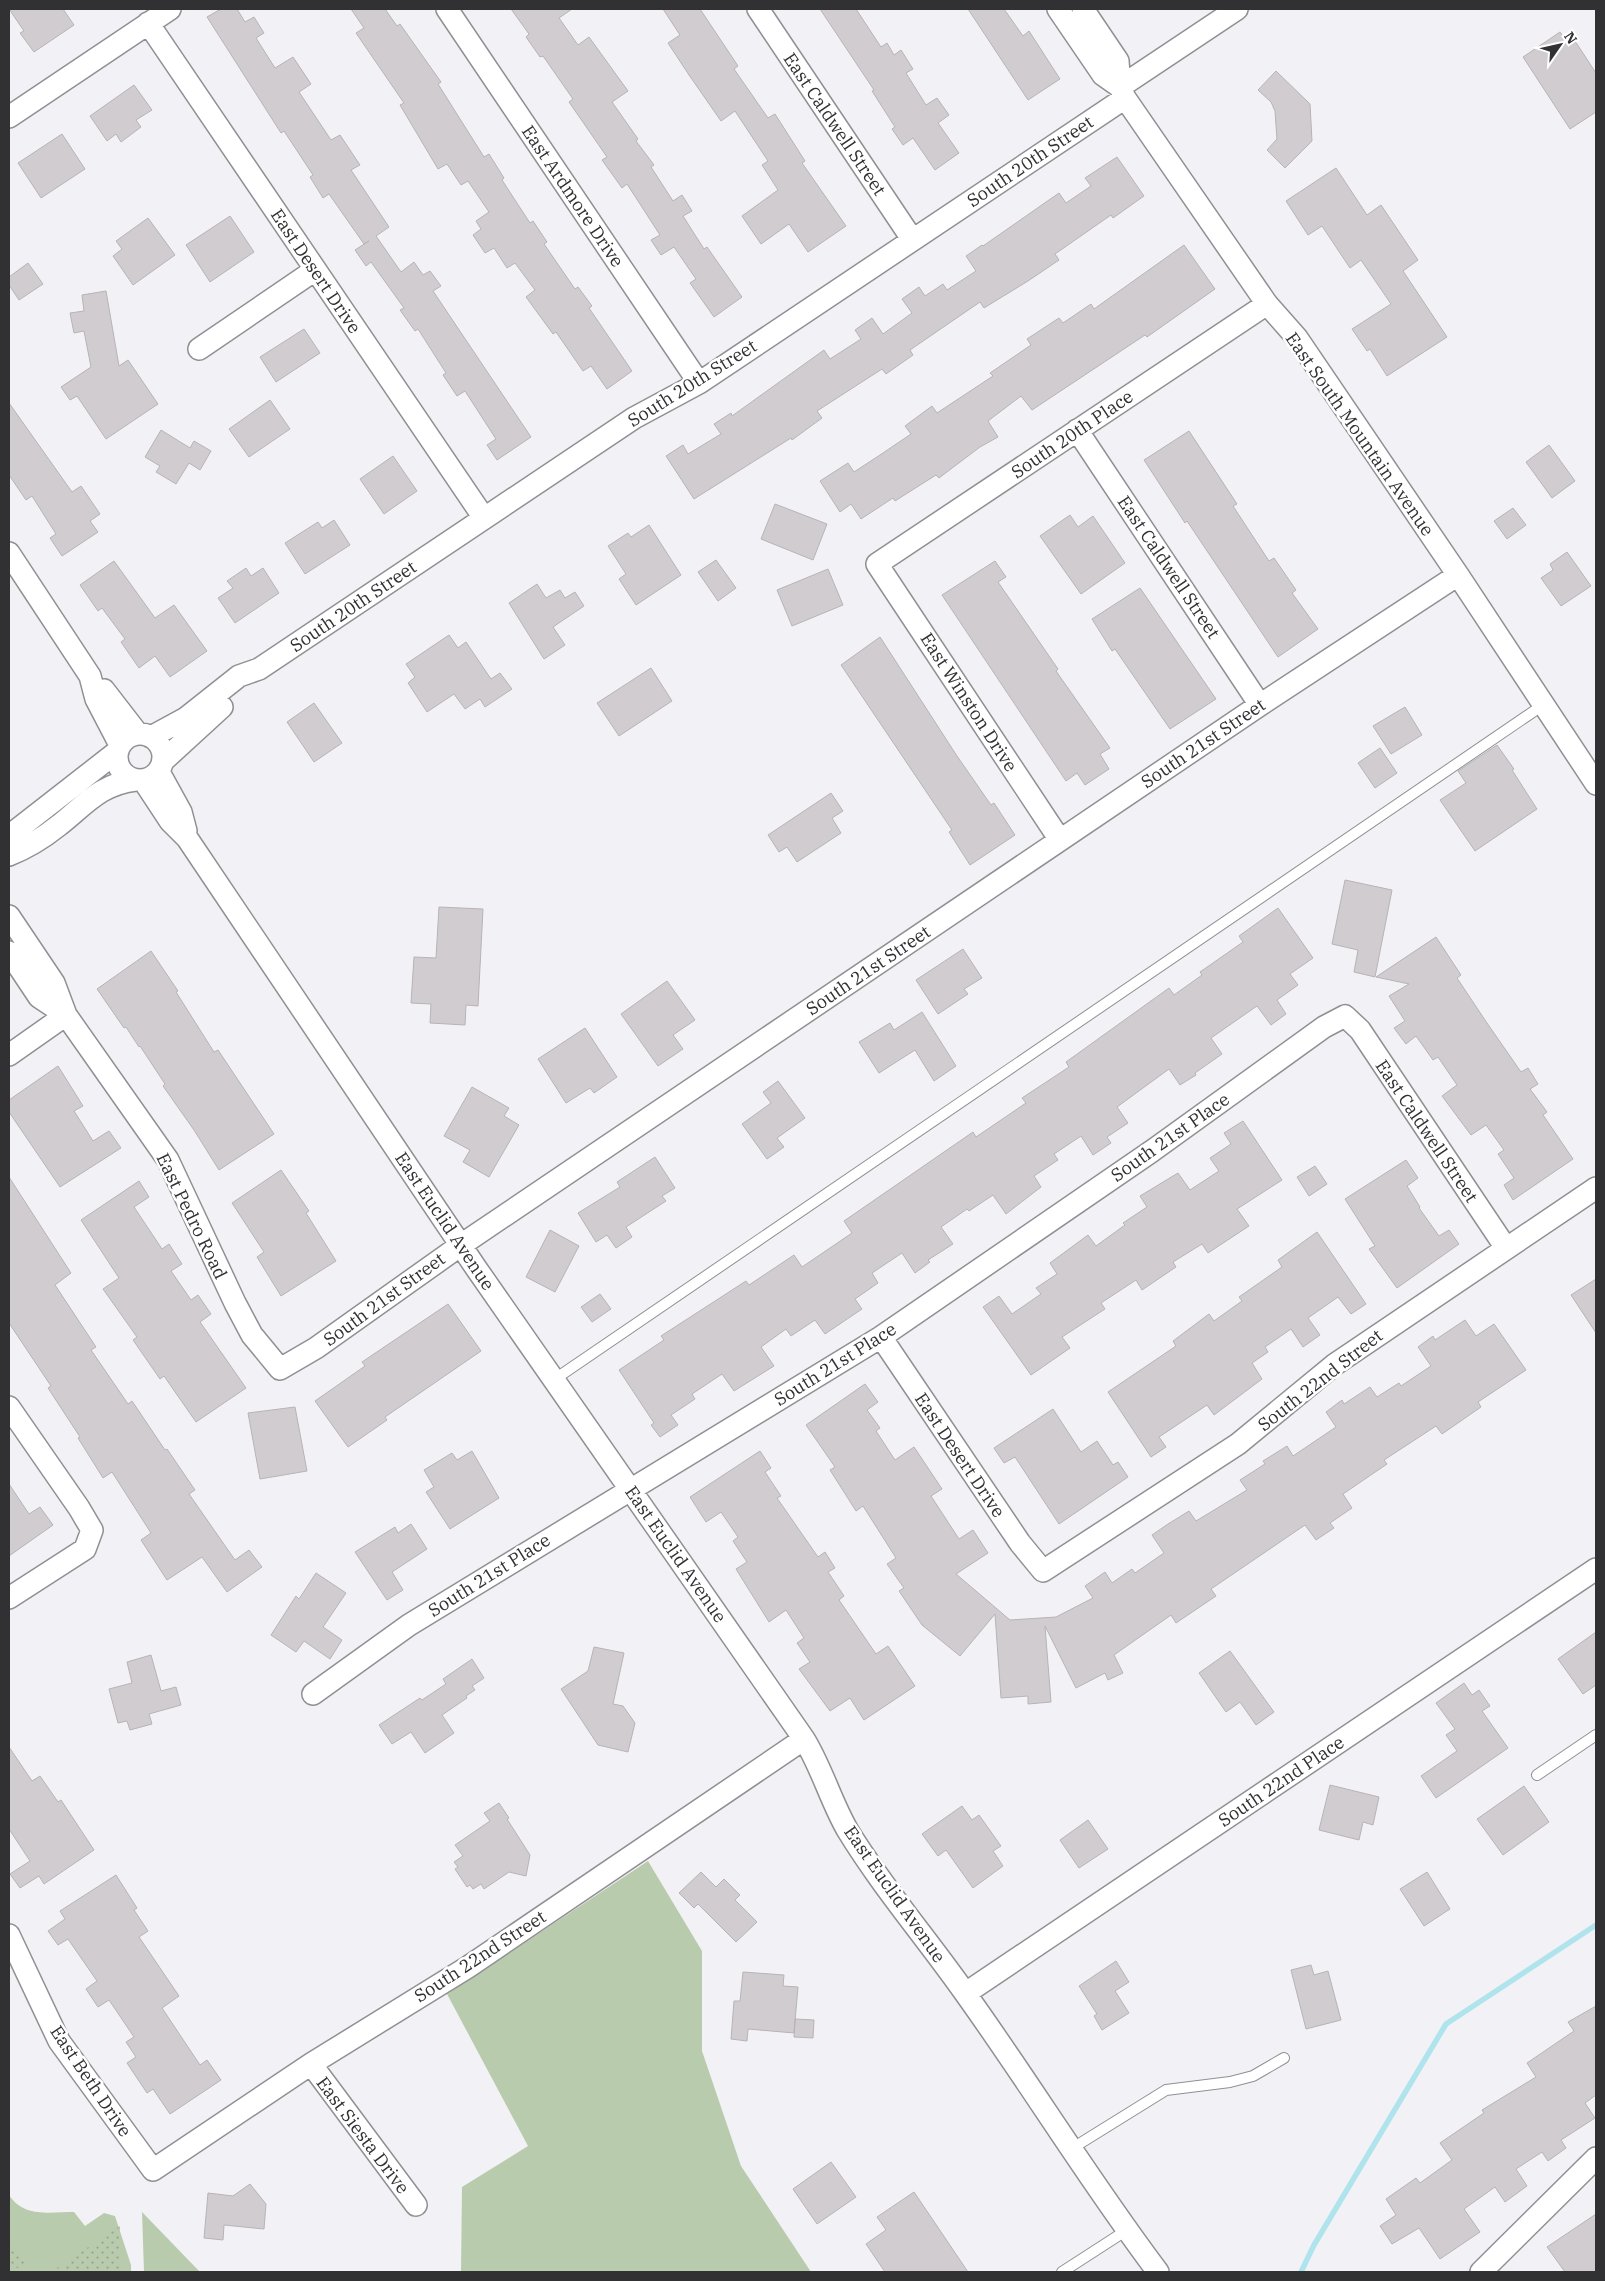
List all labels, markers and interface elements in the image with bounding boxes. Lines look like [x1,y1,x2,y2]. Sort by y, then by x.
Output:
north arrow [1535,20,1585,70]
text: N [1560,28,1581,47]
street label: East Caldwell Street [779,48,891,200]
street label: South 20th Street [962,110,1098,212]
street label: East Ardmore Drive [517,121,629,271]
street label: East Desert Drive [266,204,366,338]
street label: East South Mountain Avenue [1281,328,1439,540]
street label: South 20th Street [623,334,761,432]
street label: South 20th Place [1007,385,1137,483]
street label: East Caldwell Street [1113,491,1225,643]
street label: South 20th Street [285,555,421,657]
street label: East Winston Drive [915,628,1023,776]
street label: South 21st Street [1136,693,1270,793]
street label: South 21st Street [801,920,935,1020]
street label: East Caldwell Street [1371,1055,1483,1207]
street label: South 21st Place [1106,1088,1234,1186]
street label: East Euclid Avenue [390,1147,500,1295]
street label: East Pedro Road [152,1149,232,1283]
street label: South 21st Street [319,1247,449,1351]
street label: South 21st Place [770,1317,900,1411]
street label: South 22nd Street [1253,1324,1387,1436]
street label: East Desert Drive [910,1388,1010,1522]
street label: East Euclid Avenue [620,1481,732,1627]
street label: South 21st Place [424,1528,554,1622]
street label: South 22nd Place [1214,1730,1348,1832]
street label: East Euclid Avenue [839,1821,951,1967]
street label: South 22nd Street [410,1905,550,2007]
street label: East Beth Drive [45,2021,137,2141]
street label: East Siesta Drive [311,2072,415,2198]

